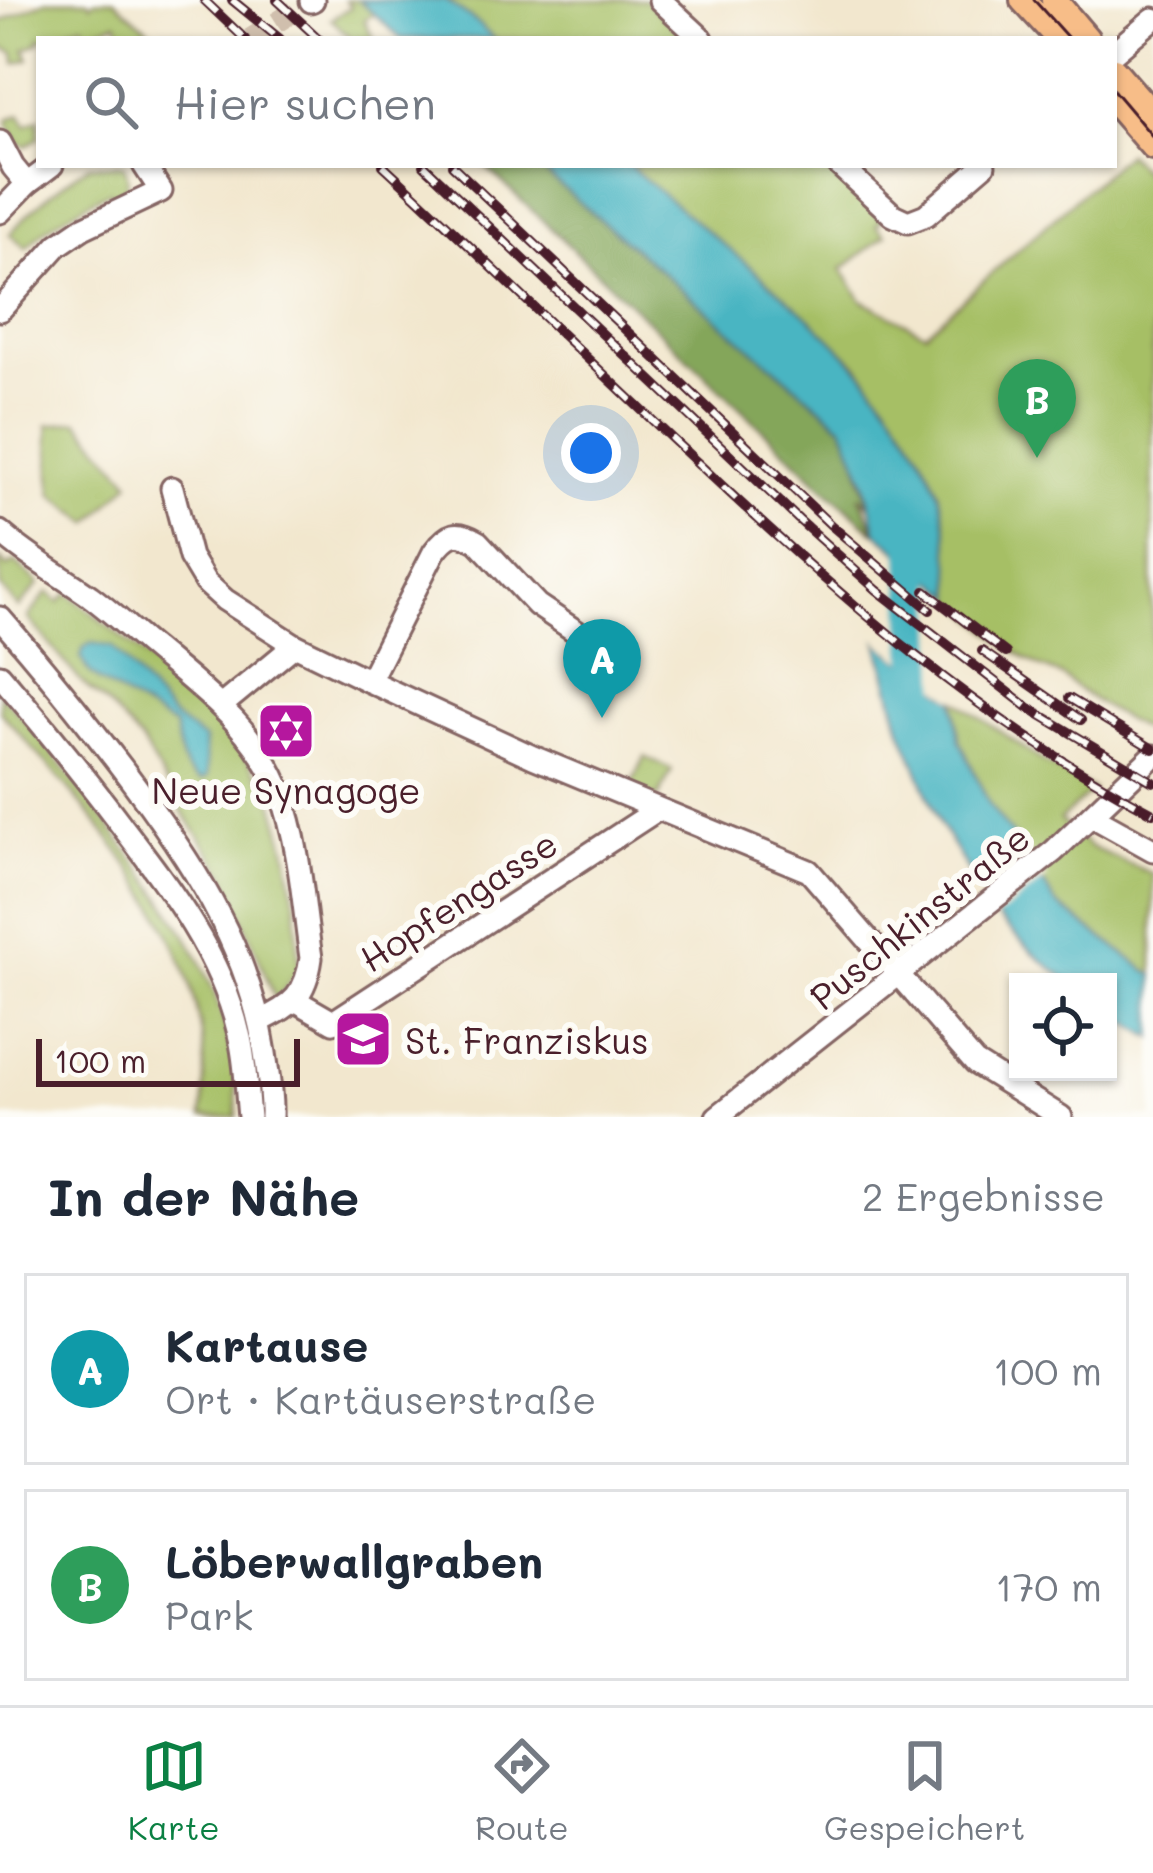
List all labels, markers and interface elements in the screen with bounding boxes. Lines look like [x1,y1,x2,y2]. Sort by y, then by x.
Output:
search box [36,36,1117,168]
icon: search [78,69,144,135]
text: Hier suchen [174,73,436,131]
pin: B [998,359,1076,458]
your location [561,423,621,483]
pin: A [563,619,641,718]
synagogue icon: Neue Synagoge [255,700,317,762]
place label: Neue Synagoge [151,766,421,814]
street label: Puschkinstraße [799,813,1039,1019]
street label: Hopfengasse [350,819,566,981]
map controls [1009,973,1117,1081]
button: locate [1009,973,1117,1081]
school or university icon: St. Franziskus [332,1008,394,1070]
place label: St. Franziskus [405,1016,649,1063]
scale bar [36,1033,300,1086]
text: 100 m [54,1038,146,1081]
text: In der Nähe [48,1162,359,1229]
text: 2 Ergebnisse [862,1170,1105,1221]
text: Kartause [165,1315,369,1373]
text: A [76,1344,104,1395]
text: 100 m [993,1344,1102,1395]
text: Ort · Kartäuserstraße [165,1373,596,1424]
text: Löberwallgraben [165,1531,543,1589]
text: B [77,1560,103,1611]
text: 170 m [995,1560,1102,1611]
text: Park [165,1589,253,1640]
tab: Karte [128,1733,220,1848]
tab: Route [475,1733,569,1848]
tab: Gespeichert [824,1733,1025,1848]

